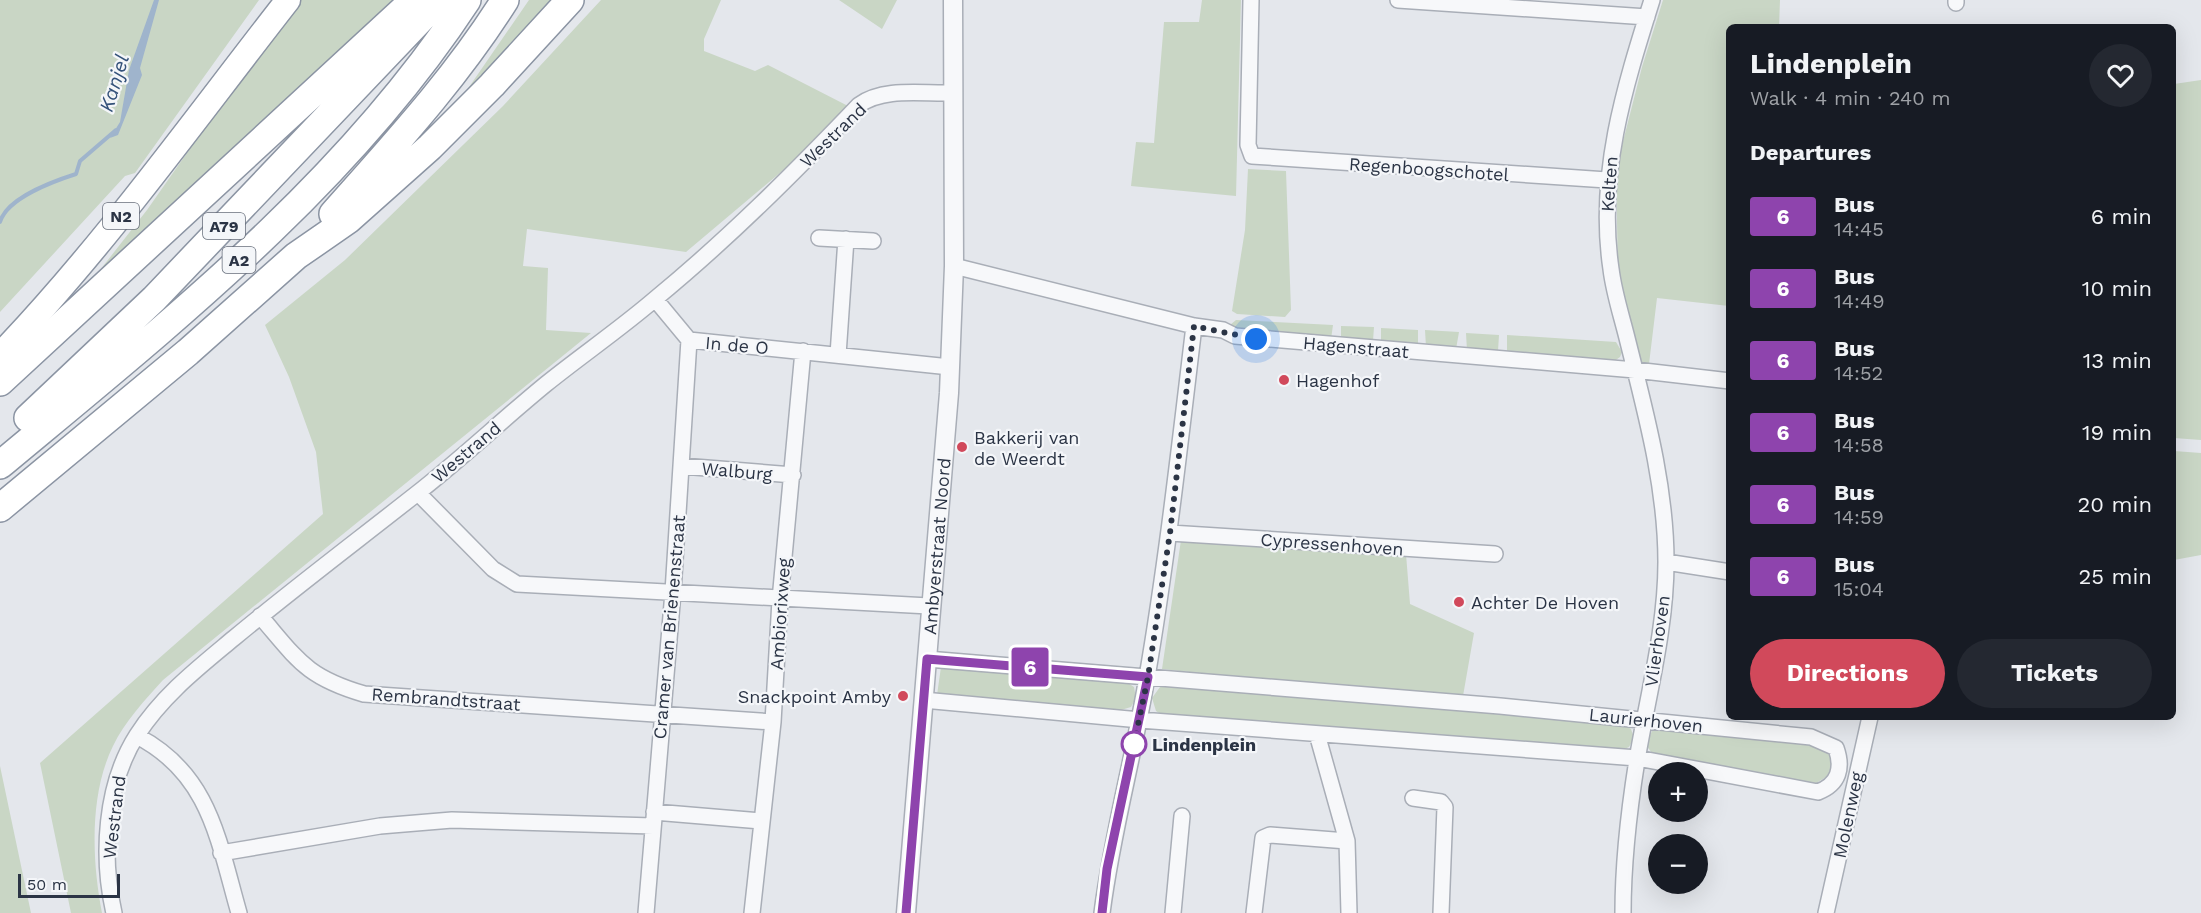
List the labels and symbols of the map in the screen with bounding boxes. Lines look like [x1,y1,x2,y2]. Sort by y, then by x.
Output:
water label: Kanjel [94,51,134,115]
street label: Westrand [796,98,870,172]
street label: Regenboogschotel [1348,153,1510,185]
street label: Kelten [1597,156,1621,212]
road number: N2 [103,203,139,229]
road number: A79 [203,213,245,239]
road number: A2 [222,247,256,273]
your location [1241,324,1271,354]
street label: In de O [704,332,770,358]
street label: Hagenstraat [1302,332,1410,362]
place label: Hagenhof [1296,370,1379,391]
marker: Hagenhof [1277,373,1291,387]
street label: Westrand [427,417,505,487]
place label: Bakkerij van de Weerdt [974,427,1079,469]
marker: Bakkerij van de Weerdt [955,440,969,454]
street label: Walburg [701,457,774,485]
street label: Ambyerstraat Noord [919,457,954,636]
street label: Cramer van Brienenstraat [649,514,689,740]
street label: Cypressenhoven [1260,529,1404,559]
street label: Ambiorixweg [766,557,794,671]
place label: Achter De Hoven [1471,592,1619,613]
street label: Vlierhoven [1640,594,1674,688]
marker: Achter De Hoven [1452,595,1466,609]
line badge: 6 [1010,648,1050,686]
street label: Rembrandtstraat [371,683,522,715]
place label: Snackpoint Amby [738,686,892,707]
marker: Snackpoint Amby [896,689,910,703]
street label: Laurierhoven [1588,704,1704,736]
marker: Lindenplein [1121,731,1147,757]
place label: Lindenplein [1152,734,1256,755]
street label: Molenweg [1829,770,1867,860]
street label: Westrand [98,774,130,860]
scale bar [18,871,120,898]

